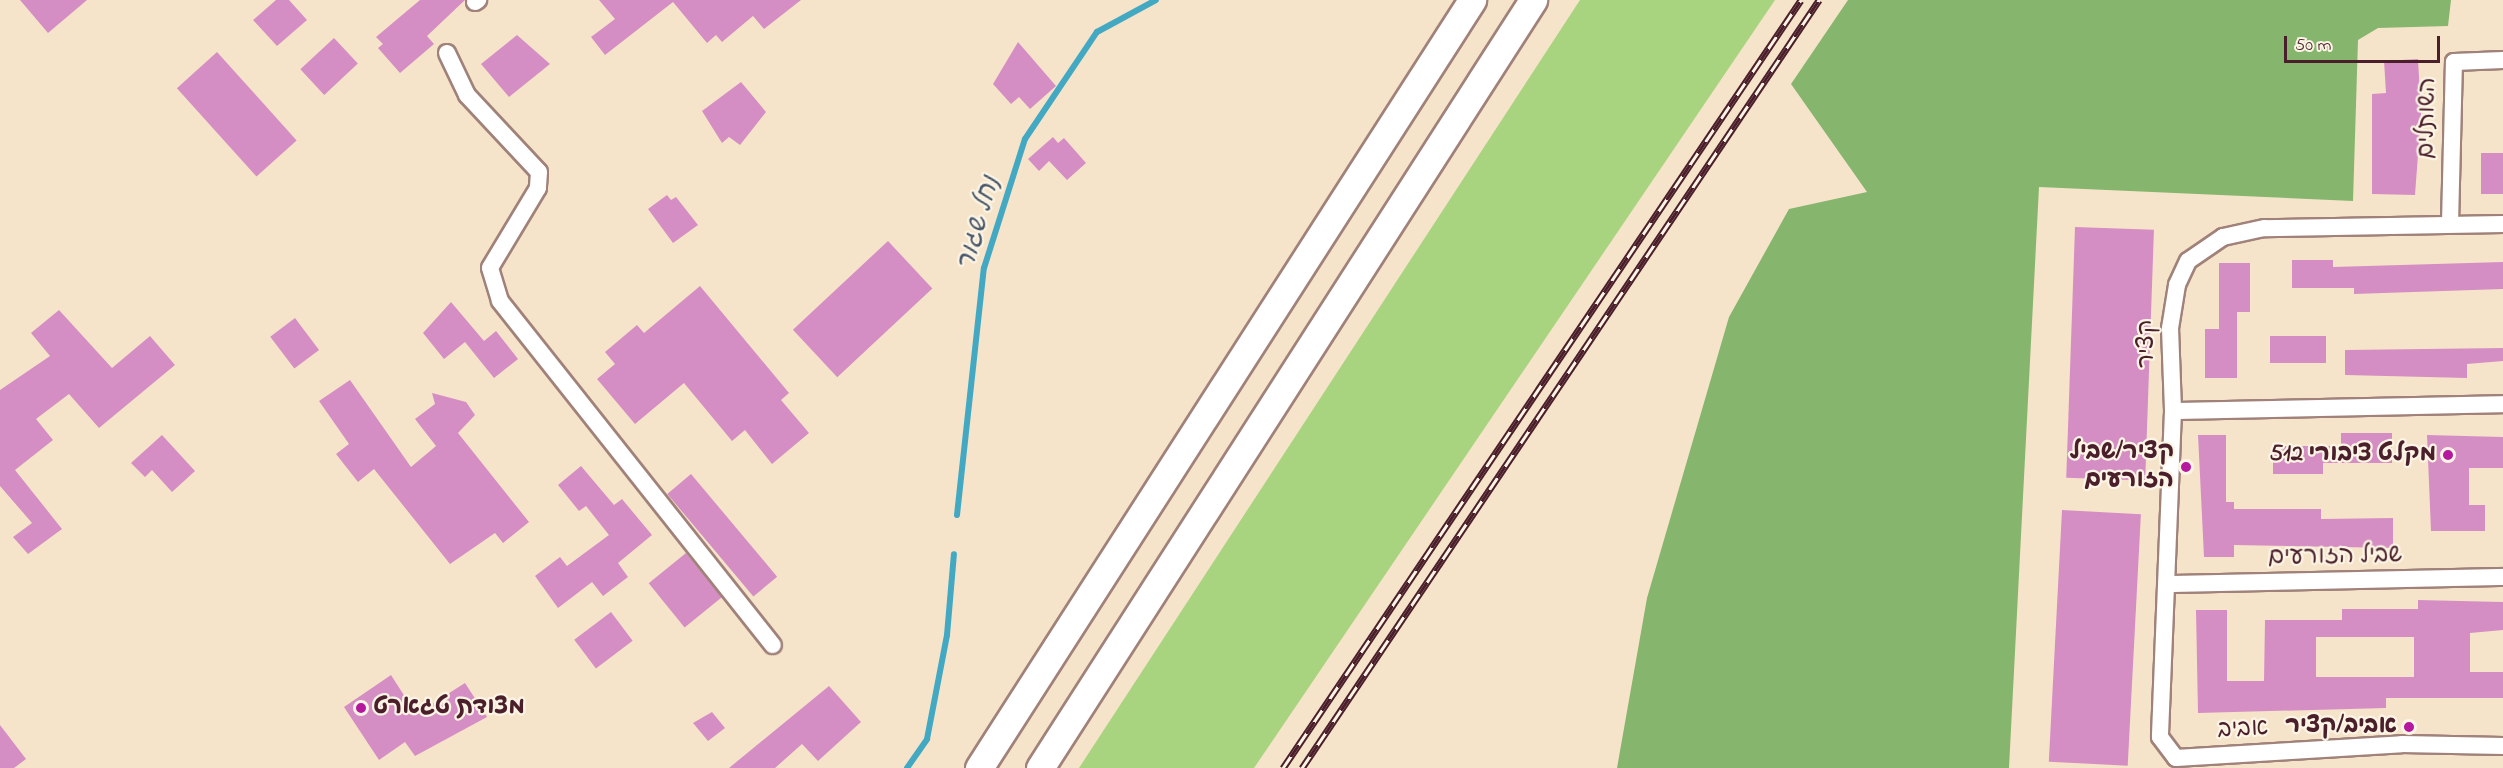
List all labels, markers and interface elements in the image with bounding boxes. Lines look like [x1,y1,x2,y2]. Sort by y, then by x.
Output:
scale bar [2287,24,2443,62]
text: 50 m [2295,33,2332,59]
street label: השותלים [2413,77,2443,159]
water label: נחל שגור [952,173,1008,275]
street label: קציר [2134,320,2162,368]
place label: קציר/שביל הזורעים [2070,439,2174,495]
place label: מקלט ציבורי 512 [2270,441,2436,469]
marker: מקלט ציבורי 512 [2441,448,2455,462]
marker: קציר/שביל הזורעים [2179,460,2193,474]
street label: שביל הזורעים [2268,541,2402,573]
place label: מצודת טגארט [373,694,525,722]
marker: מצודת טגארט [354,701,368,715]
place label: אביב/קציר [2285,713,2397,741]
street label: אביב [2217,714,2269,746]
marker: אביב/קציר [2402,720,2416,734]

